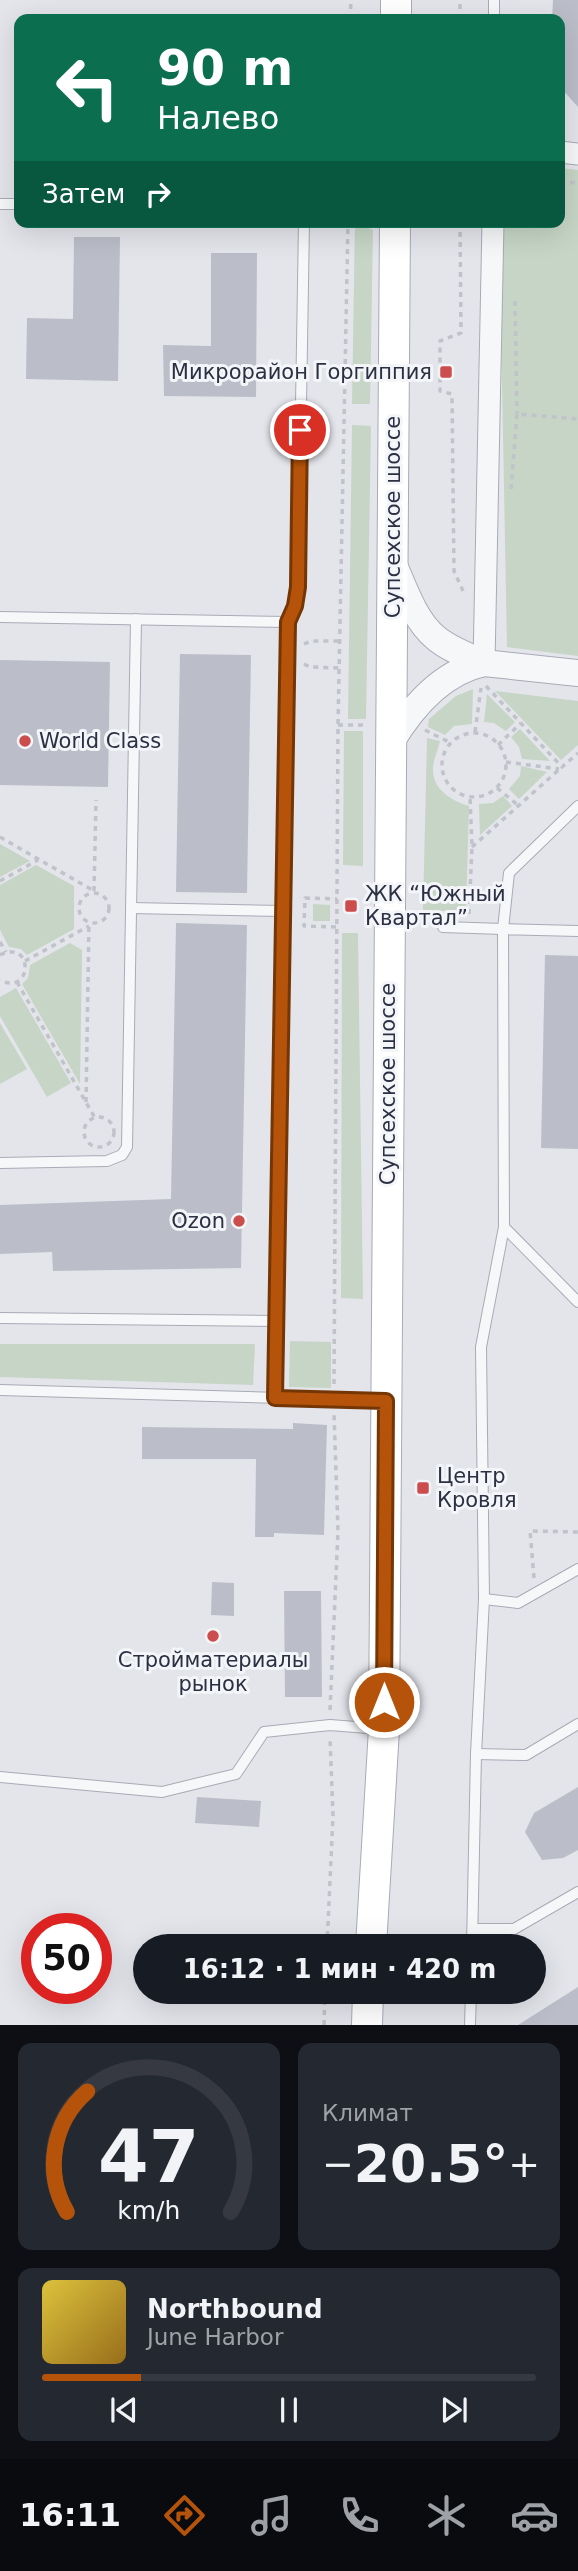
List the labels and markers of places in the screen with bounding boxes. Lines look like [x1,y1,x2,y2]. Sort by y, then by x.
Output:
place label: Микрорайон Горгиппия [171,360,432,384]
marker: Микрорайон Горгиппия [438,364,454,380]
pin [270,400,330,460]
place label: World Class [39,729,161,753]
marker: World Class [17,733,33,749]
place label: ЖК “Южный Квартал” [365,882,506,930]
marker: ЖК “Южный Квартал” [343,898,359,914]
place label: Ozon [171,1209,225,1233]
marker: Ozon [231,1213,247,1229]
place label: Центр Кровля [437,1464,517,1512]
marker: Центр Кровля [415,1480,431,1496]
marker: Стройматериалы рынок [205,1628,221,1644]
place label: Стройматериалы рынок [118,1648,308,1696]

